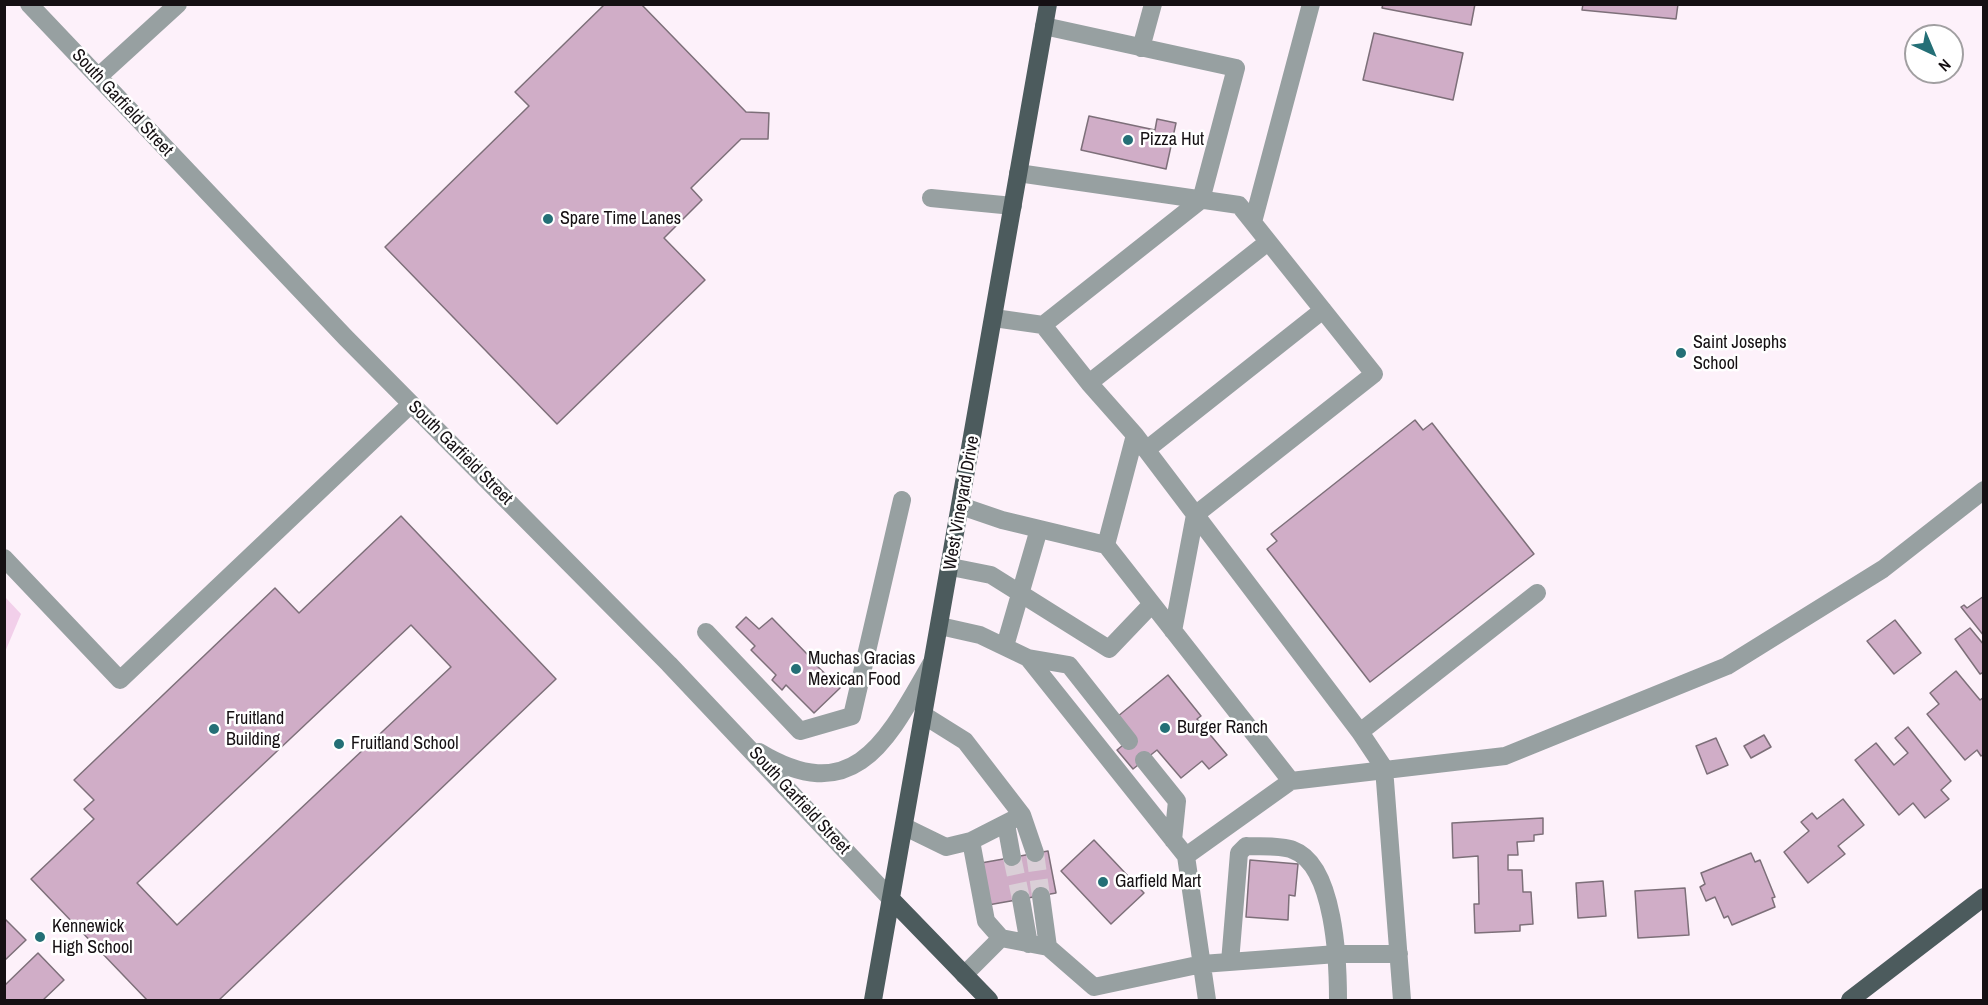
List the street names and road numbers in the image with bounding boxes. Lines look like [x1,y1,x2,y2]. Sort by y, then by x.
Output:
street label: South Garfield Street [67,45,177,161]
street label: South Garfield Street [403,396,517,510]
street label: West Vineyard Drive [940,434,984,572]
street label: South Garfield Street [744,743,854,859]

